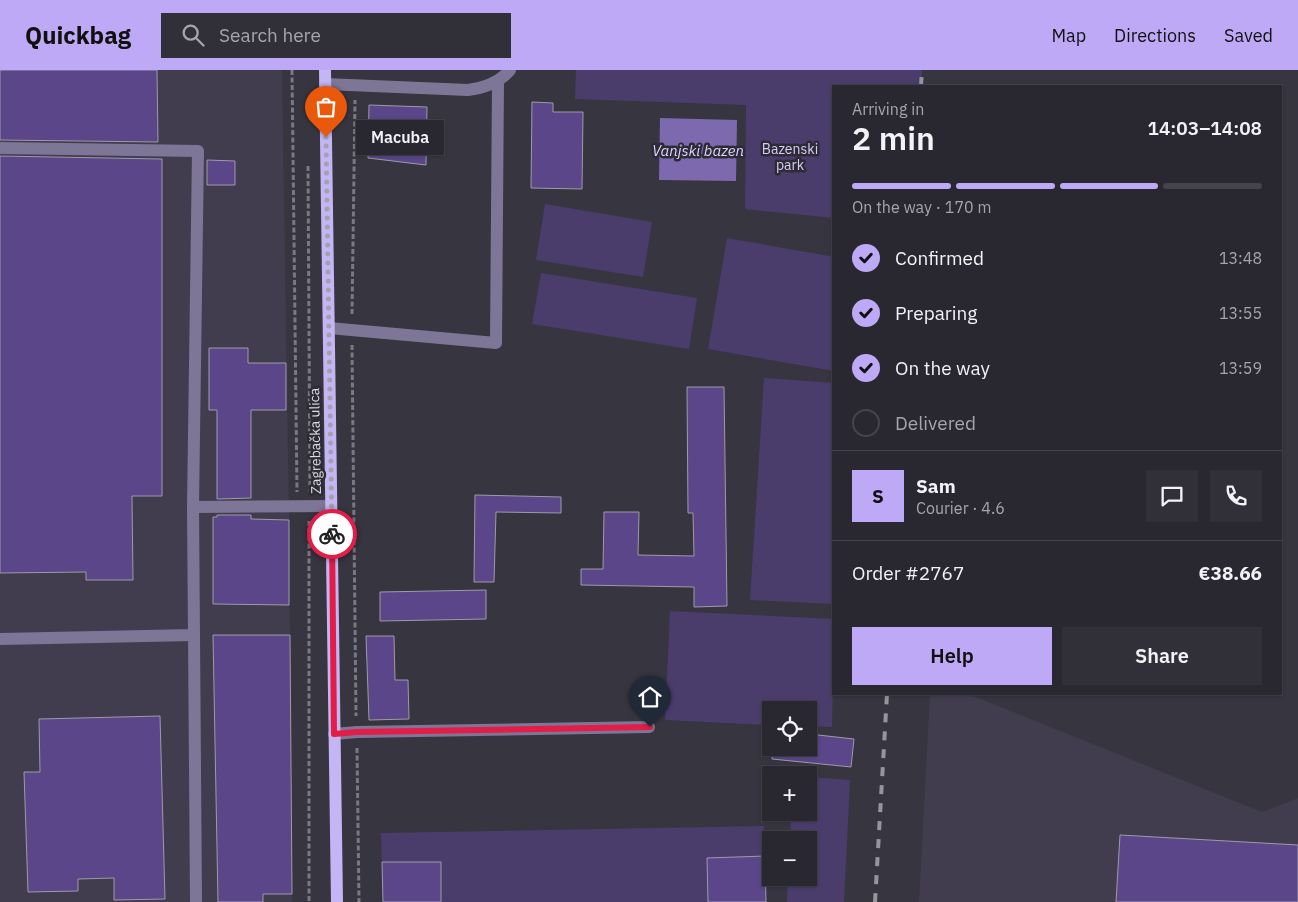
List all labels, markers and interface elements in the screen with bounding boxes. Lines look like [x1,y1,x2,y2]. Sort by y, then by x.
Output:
search box [161,13,511,58]
text: Quickbag [25,19,131,51]
icon: search [179,21,207,49]
text: Search here [219,23,321,47]
text: Map [1051,24,1086,47]
text: Directions [1114,24,1196,47]
text: Saved [1224,24,1273,47]
pin [305,86,347,137]
icon: bag [312,93,340,121]
text: Arriving in [852,99,924,119]
text: 14:03–14:08 [1148,116,1262,140]
text: 2 min [852,117,935,159]
callout: Macuba [356,120,444,154]
text: Macuba [371,127,429,147]
park label: Bazenski park [762,140,818,174]
water label: Vanjski bazen [652,141,744,160]
text: On the way · 170 m [852,197,991,217]
icon: check [852,244,880,272]
text: Confirmed [895,246,984,270]
text: 13:48 [1219,248,1262,268]
icon: check [852,299,880,327]
text: Preparing [895,301,977,325]
text: 13:55 [1219,303,1262,323]
icon: check [852,354,880,382]
text: On the way [895,356,990,380]
text: 13:59 [1219,358,1262,378]
street label: Zagrebačka ulica [305,387,325,494]
text: Delivered [895,411,976,435]
button: chat [1146,470,1198,522]
button: phone [1210,470,1262,522]
text: Sam [916,474,956,498]
text: S [872,484,884,508]
text: Courier · 4.6 [916,498,1005,518]
courier [307,509,357,559]
icon: bike [318,520,346,548]
text: Order #2767 [852,561,964,585]
text: €38.66 [1199,561,1262,585]
button: Help [852,627,1052,685]
button: Share [1062,627,1262,685]
pin [629,676,671,727]
icon: home [636,683,664,711]
map controls [762,701,817,886]
button: locate [762,701,817,756]
button: + [762,766,817,821]
button: − [762,831,817,886]

